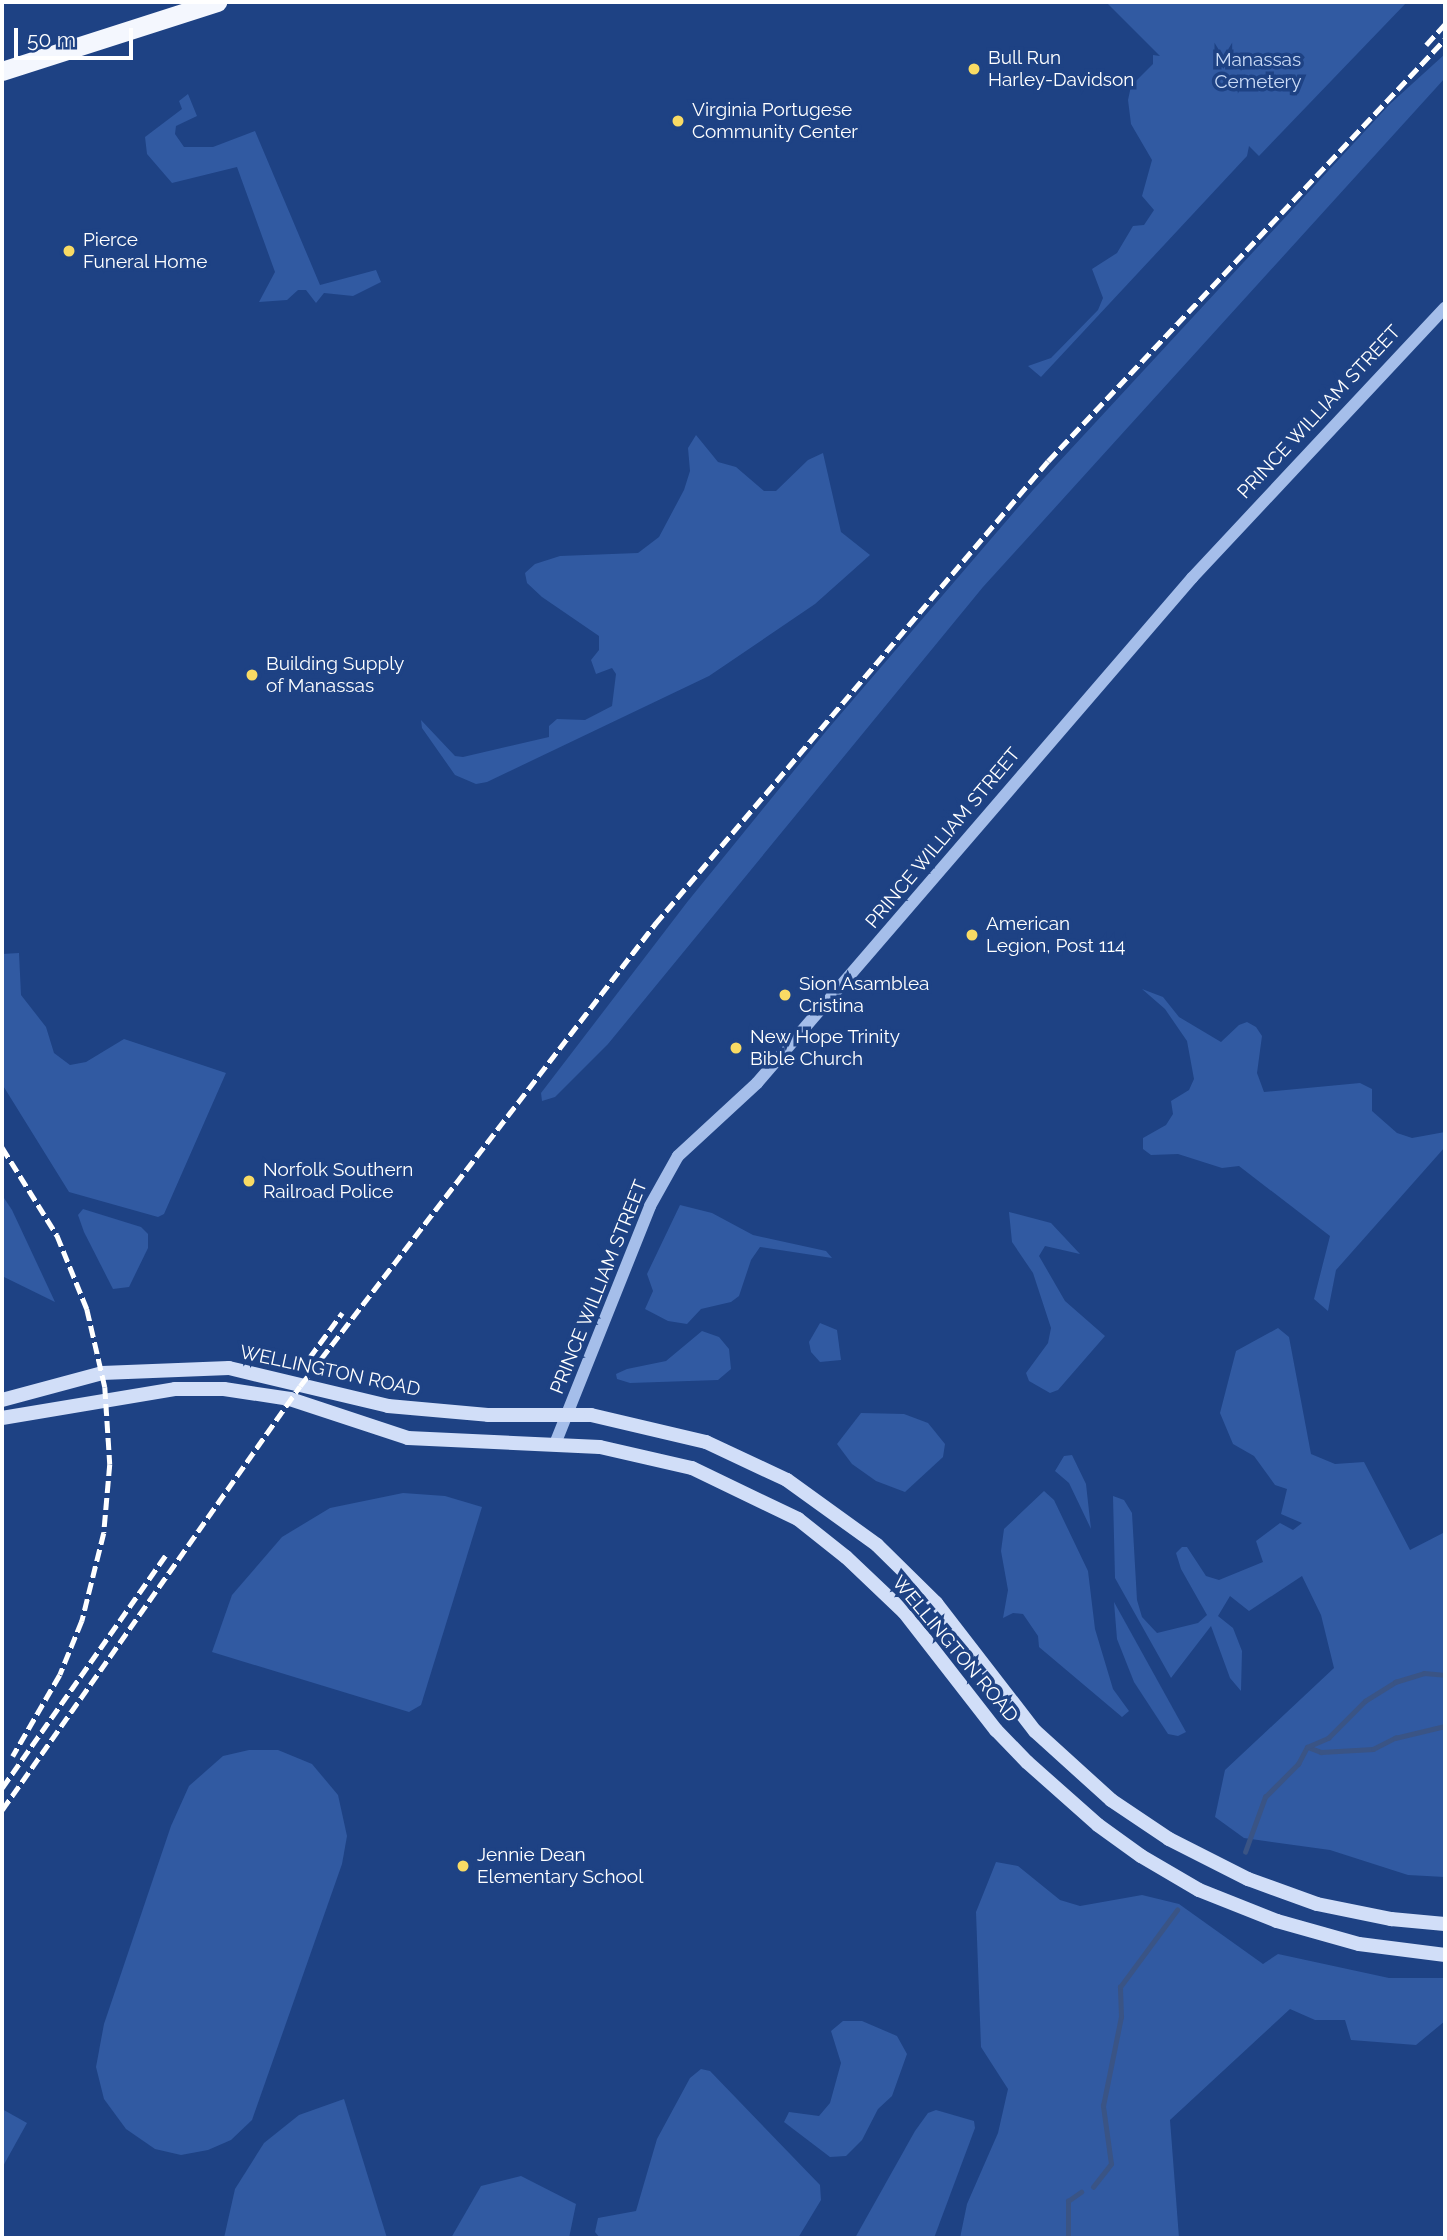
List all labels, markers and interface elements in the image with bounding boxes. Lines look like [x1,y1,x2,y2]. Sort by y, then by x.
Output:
scale bar [18,14,136,58]
text: 50 m [27,27,76,52]
place label: Bull Run Harley-Davidson [988,47,1134,91]
park label: Manassas Cemetery [1214,49,1302,93]
marker: Bull Run Harley-Davidson [966,61,982,77]
place label: Virginia Portugese Community Center [692,99,858,143]
marker: Virginia Portugese Community Center [670,113,686,129]
place label: Pierce Funeral Home [83,229,208,273]
marker: Pierce Funeral Home [61,243,77,259]
street label: PRINCE WILLIAM STREET [1233,320,1405,504]
place label: Building Supply of Manassas [266,653,404,697]
marker: Building Supply of Manassas [244,667,260,683]
street label: PRINCE WILLIAM STREET [861,743,1025,933]
place label: American Legion, Post 114 [986,913,1125,957]
marker: American Legion, Post 114 [964,927,980,943]
place label: Sion Asamblea Cristina [799,973,930,1017]
marker: Sion Asamblea Cristina [777,987,793,1003]
place label: New Hope Trinity Bible Church [750,1026,901,1070]
marker: New Hope Trinity Bible Church [728,1040,744,1056]
place label: Norfolk Southern Railroad Police [263,1159,413,1203]
marker: Norfolk Southern Railroad Police [241,1173,257,1189]
street label: PRINCE WILLIAM STREET [546,1177,652,1397]
street label: WELLINGTON ROAD [238,1341,422,1401]
street label: WELLINGTON ROAD [887,1571,1023,1727]
place label: Jennie Dean Elementary School [477,1844,644,1888]
marker: Jennie Dean Elementary School [455,1858,471,1874]

